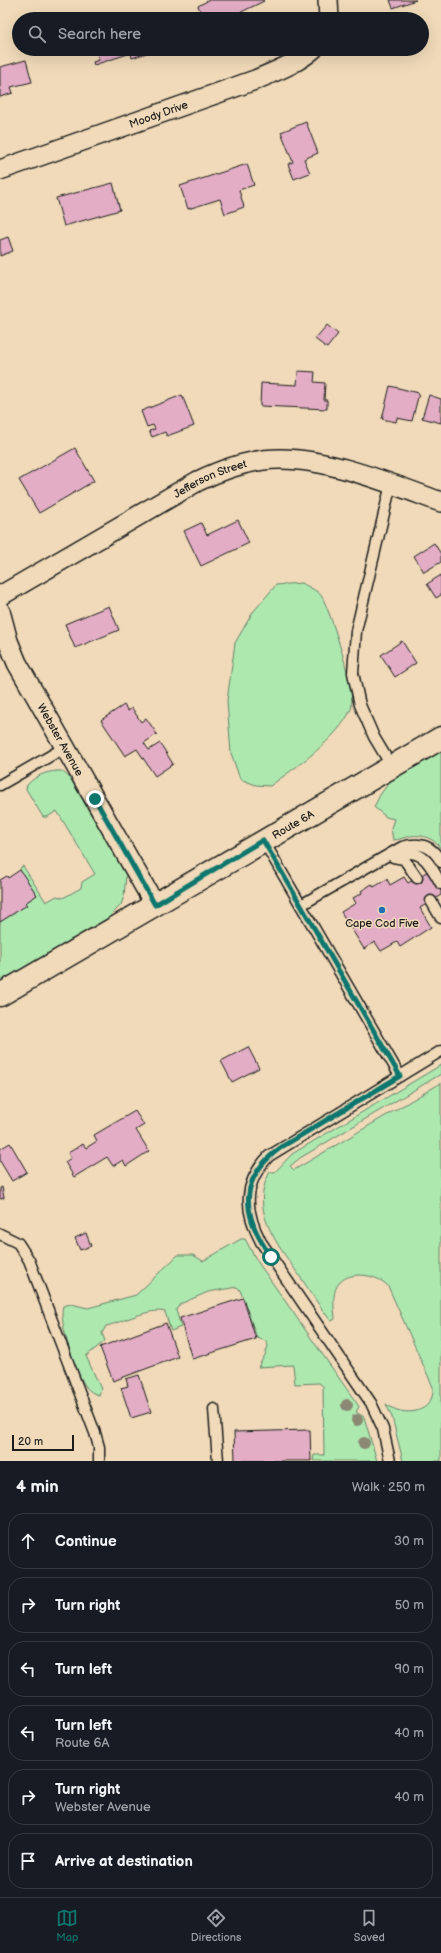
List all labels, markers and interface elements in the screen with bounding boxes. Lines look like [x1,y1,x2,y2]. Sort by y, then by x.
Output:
search box [12,12,429,56]
icon: search [26,23,48,45]
text: Search here [58,25,141,44]
street label: Moody Drive [127,98,190,131]
street label: Jefferson Street [171,457,249,501]
street label: Webster Avenue [35,701,86,779]
route end [86,790,104,808]
street label: Route 6A [270,807,317,842]
marker: Cape Cod Five [377,905,387,915]
place label: Cape Cod Five [345,917,419,930]
route start [262,1248,280,1266]
scale bar [12,1433,74,1452]
text: 20 m [18,1435,43,1448]
text: 4 min [16,1477,59,1497]
text: Walk · 250 m [352,1479,425,1495]
icon: ahead [17,1530,39,1552]
text: Continue [55,1532,117,1551]
text: 30 m [394,1533,424,1549]
icon: right [17,1594,39,1616]
text: Turn right [55,1596,120,1615]
text: 50 m [395,1597,424,1613]
icon: left [17,1658,39,1680]
text: Turn left [55,1660,112,1679]
text: 90 m [395,1661,424,1677]
text: Turn left [55,1716,112,1735]
icon: left [17,1722,39,1744]
text: 40 m [394,1725,424,1741]
text: Route 6A [55,1735,109,1751]
text: Turn right [55,1780,120,1799]
icon: right [17,1786,39,1808]
text: 40 m [394,1789,424,1805]
text: Webster Avenue [55,1799,151,1815]
icon: arrive [17,1850,39,1872]
text: Arrive at destination [55,1852,193,1871]
tab: Map [56,1907,78,1944]
tab: Directions [191,1907,241,1944]
tab: Saved [354,1907,385,1944]

